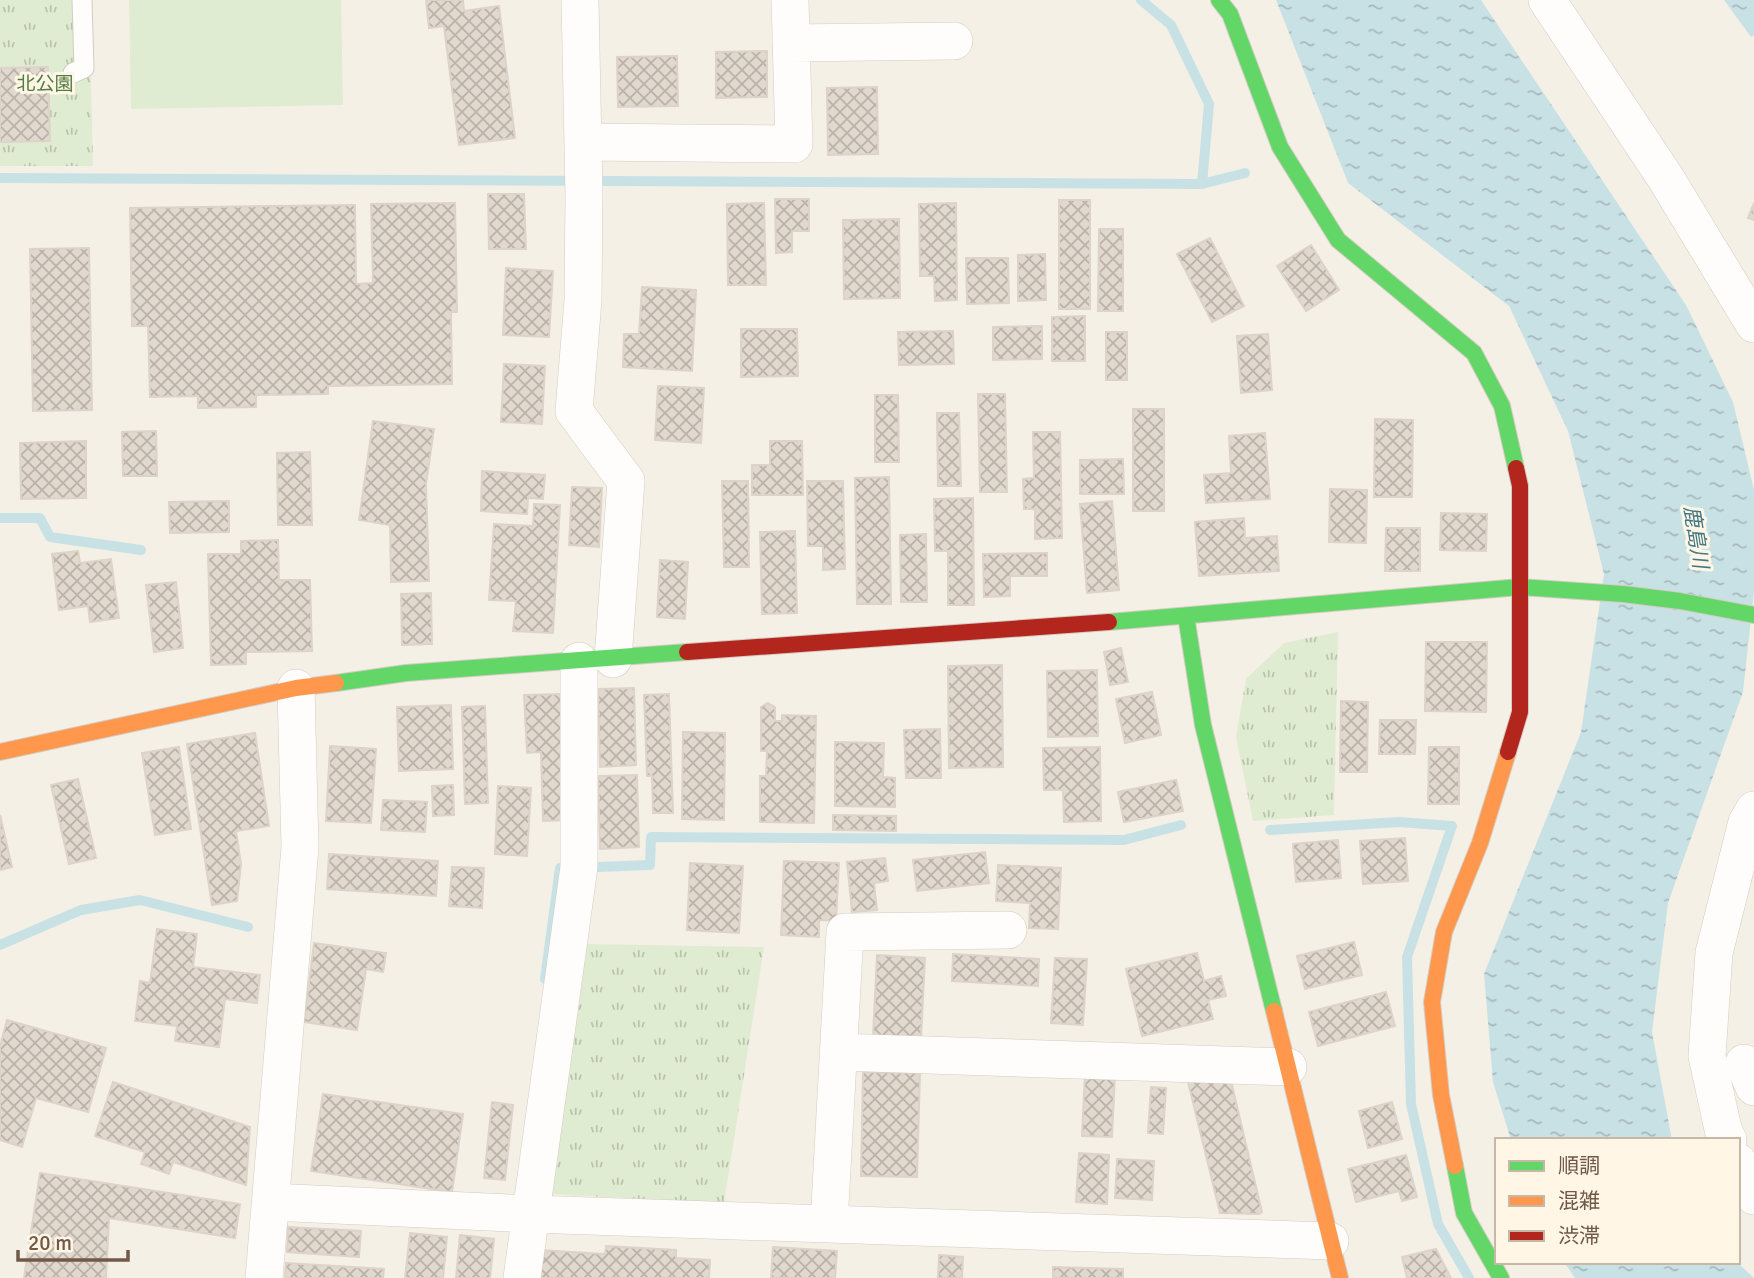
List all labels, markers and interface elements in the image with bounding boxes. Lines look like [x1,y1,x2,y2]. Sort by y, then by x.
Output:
park label: 北公園 [16,72,74,96]
water label: 鹿島川 [1678,504,1714,572]
legend [1495,1138,1740,1264]
text: 順調 [1558,1153,1600,1179]
text: 混雑 [1558,1188,1600,1214]
scale bar [18,1218,128,1262]
text: 渋滞 [1558,1223,1600,1249]
text: 20 m [28,1230,72,1256]

